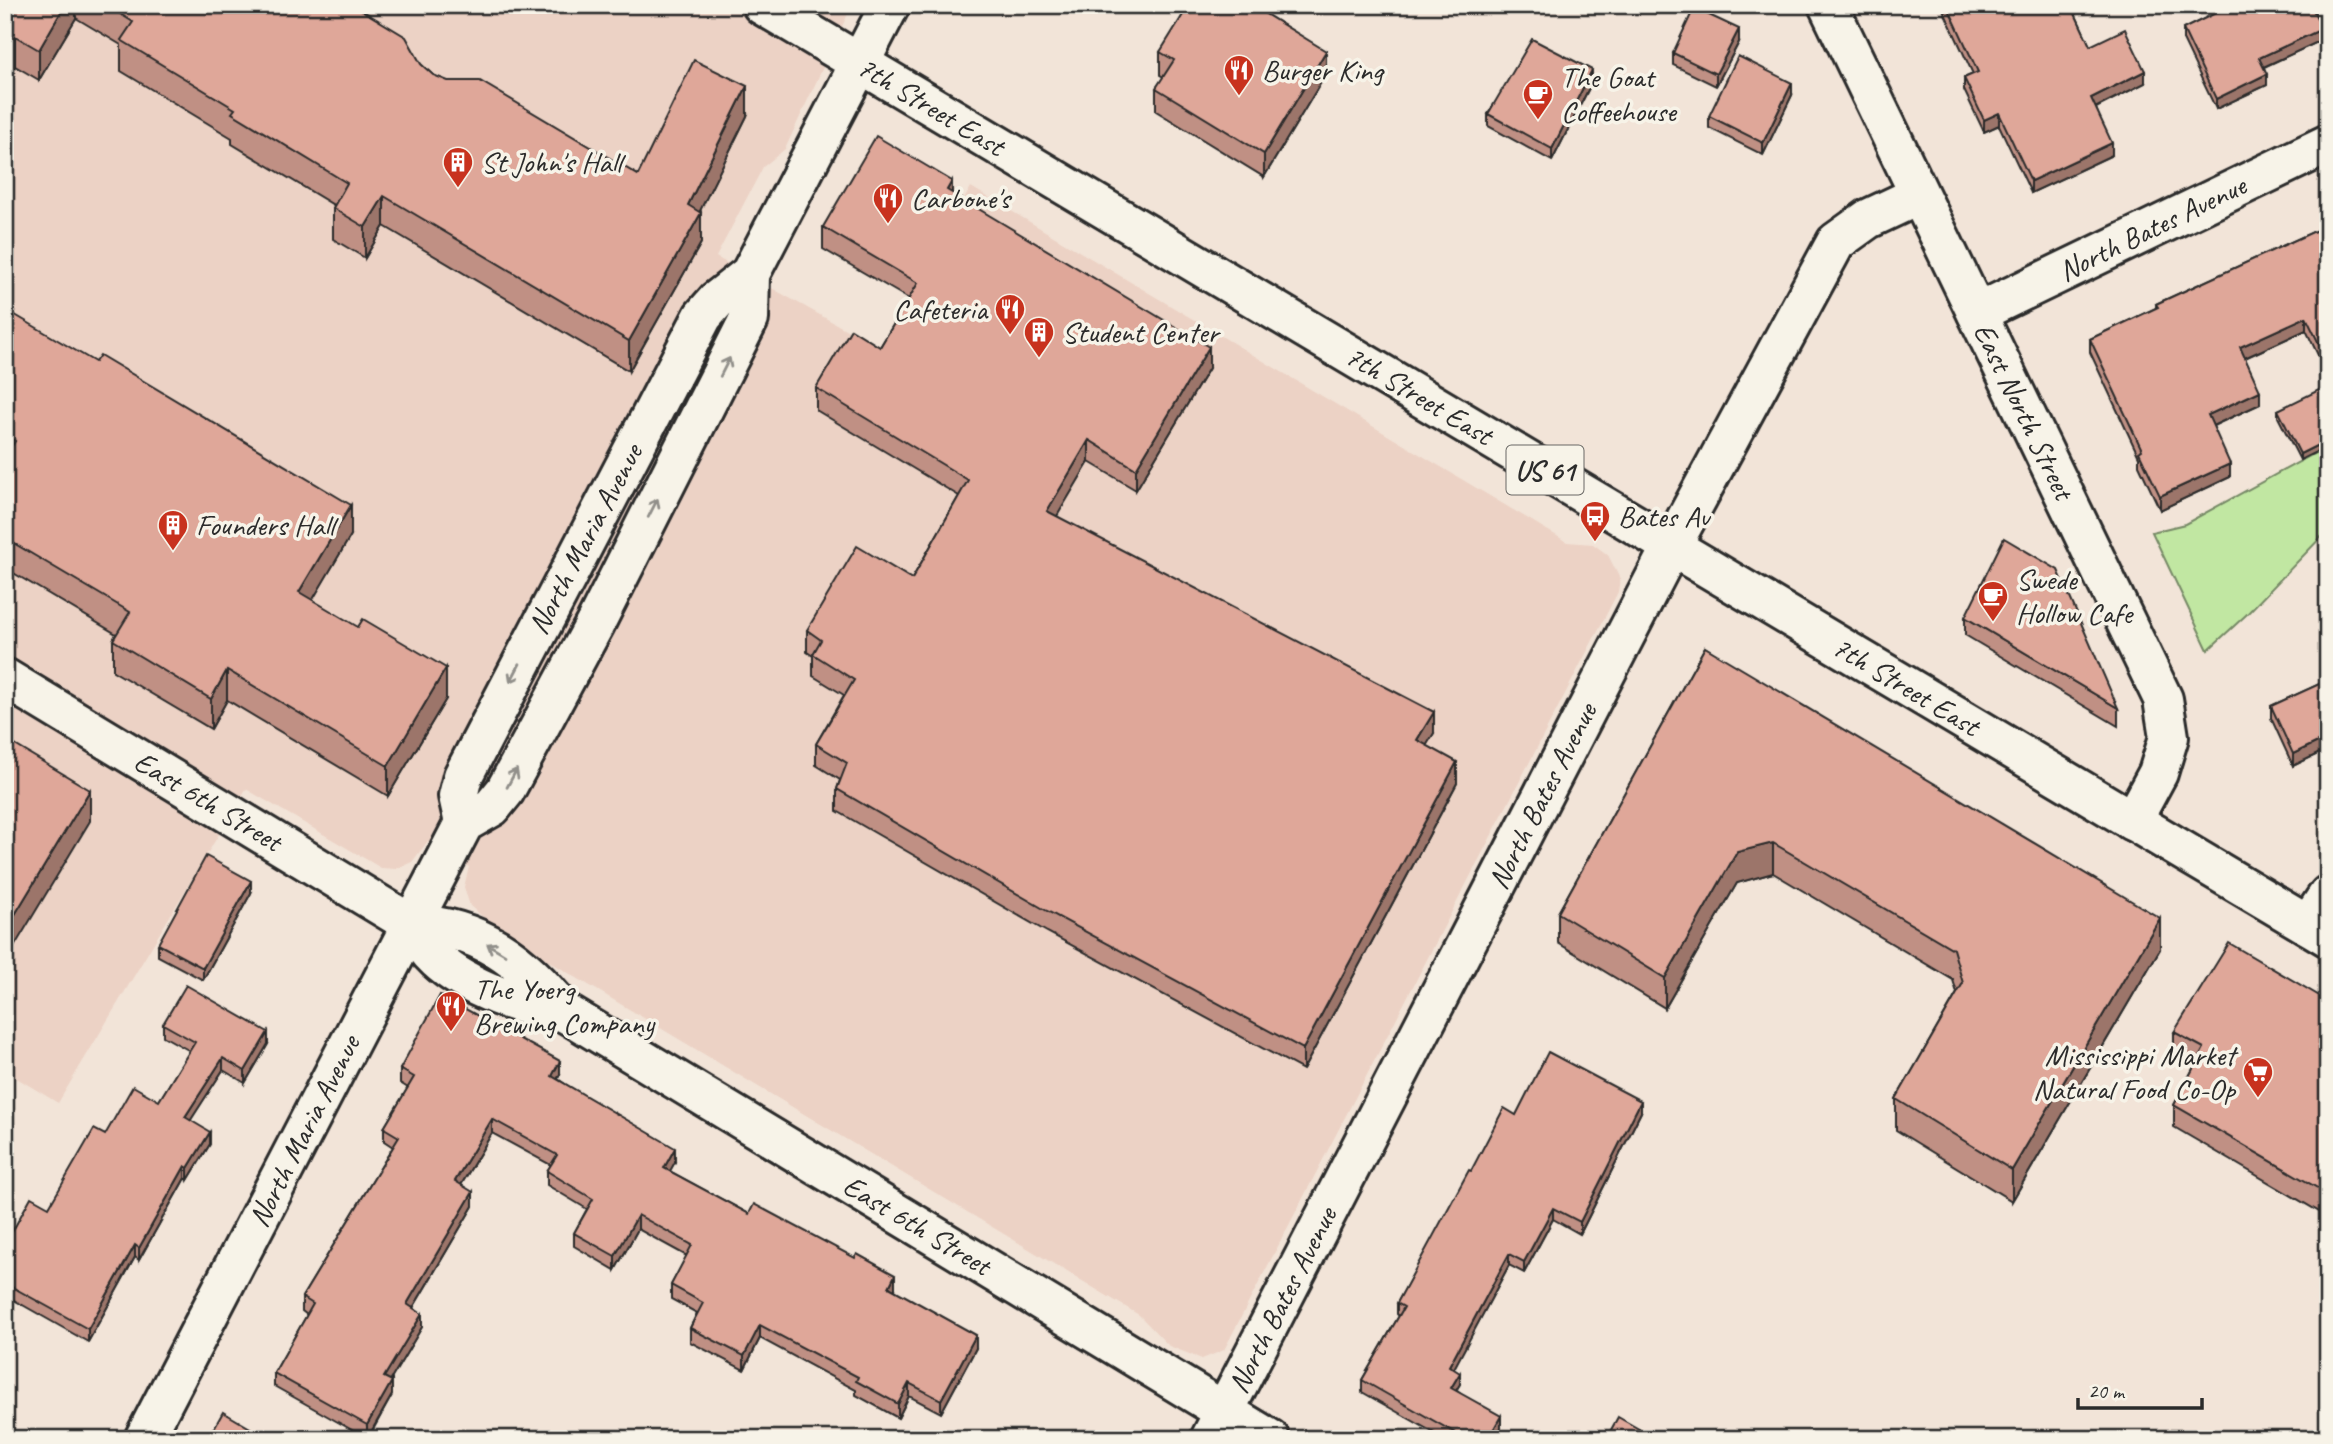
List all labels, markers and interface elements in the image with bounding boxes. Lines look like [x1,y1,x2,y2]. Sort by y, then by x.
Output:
street label: 7th Street East [851,47,1014,166]
place label: Burger King [1262,51,1385,89]
restaurant icon: Burger King [1222,53,1256,97]
place label: The Goat Coffeehouse [1561,58,1678,130]
cafe icon: The Goat Coffeehouse [1521,77,1555,121]
place label: St John's Hall [481,143,626,181]
building icon: St John's Hall [441,145,475,189]
street label: North Bates Avenue [2052,165,2254,290]
place label: Carbone's [911,179,1012,217]
restaurant icon: Carbone's [871,181,905,225]
place label: Cafeteria [893,290,989,328]
restaurant icon: Cafeteria [993,292,1027,336]
place label: Student Center [1062,313,1222,351]
building icon: Student Center [1022,315,1056,359]
street label: East North Street [1965,317,2084,508]
street label: 7th Street East [1339,336,1502,455]
one-way arrow [718,357,732,378]
street label: North Maria Avenue [519,436,652,640]
road number: US 61 [1506,446,1584,494]
place label: Bates Av [1618,497,1712,535]
one-way arrow [647,498,661,519]
bus stop icon: Bates Av [1578,499,1612,543]
place label: Founders Hall [196,506,339,544]
building icon: Founders Hall [156,508,190,552]
place label: Swede Hollow Cafe [2016,560,2134,632]
cafe icon: Swede Hollow Cafe [1976,579,2010,623]
street label: 7th Street East [1826,627,1989,746]
one-way arrow [508,662,521,683]
street label: North Bates Avenue [1479,695,1606,895]
street label: East 6th Street [127,742,291,861]
one-way arrow [505,769,519,789]
one-way arrow [487,941,507,955]
place label: The Yoerg Brewing Company [474,970,656,1042]
restaurant icon: The Yoerg Brewing Company [434,989,468,1033]
street label: North Maria Avenue [239,1027,370,1233]
place label: Mississippi Market Natural Food Co-Op [2033,1036,2239,1108]
supermarket icon: Mississippi Market Natural Food Co-Op [2241,1055,2275,1099]
street label: East 6th Street [836,1166,1000,1285]
street label: North Bates Avenue [1219,1199,1346,1399]
scale bar [2078,1367,2202,1411]
text: 20 m [2088,1378,2126,1404]

